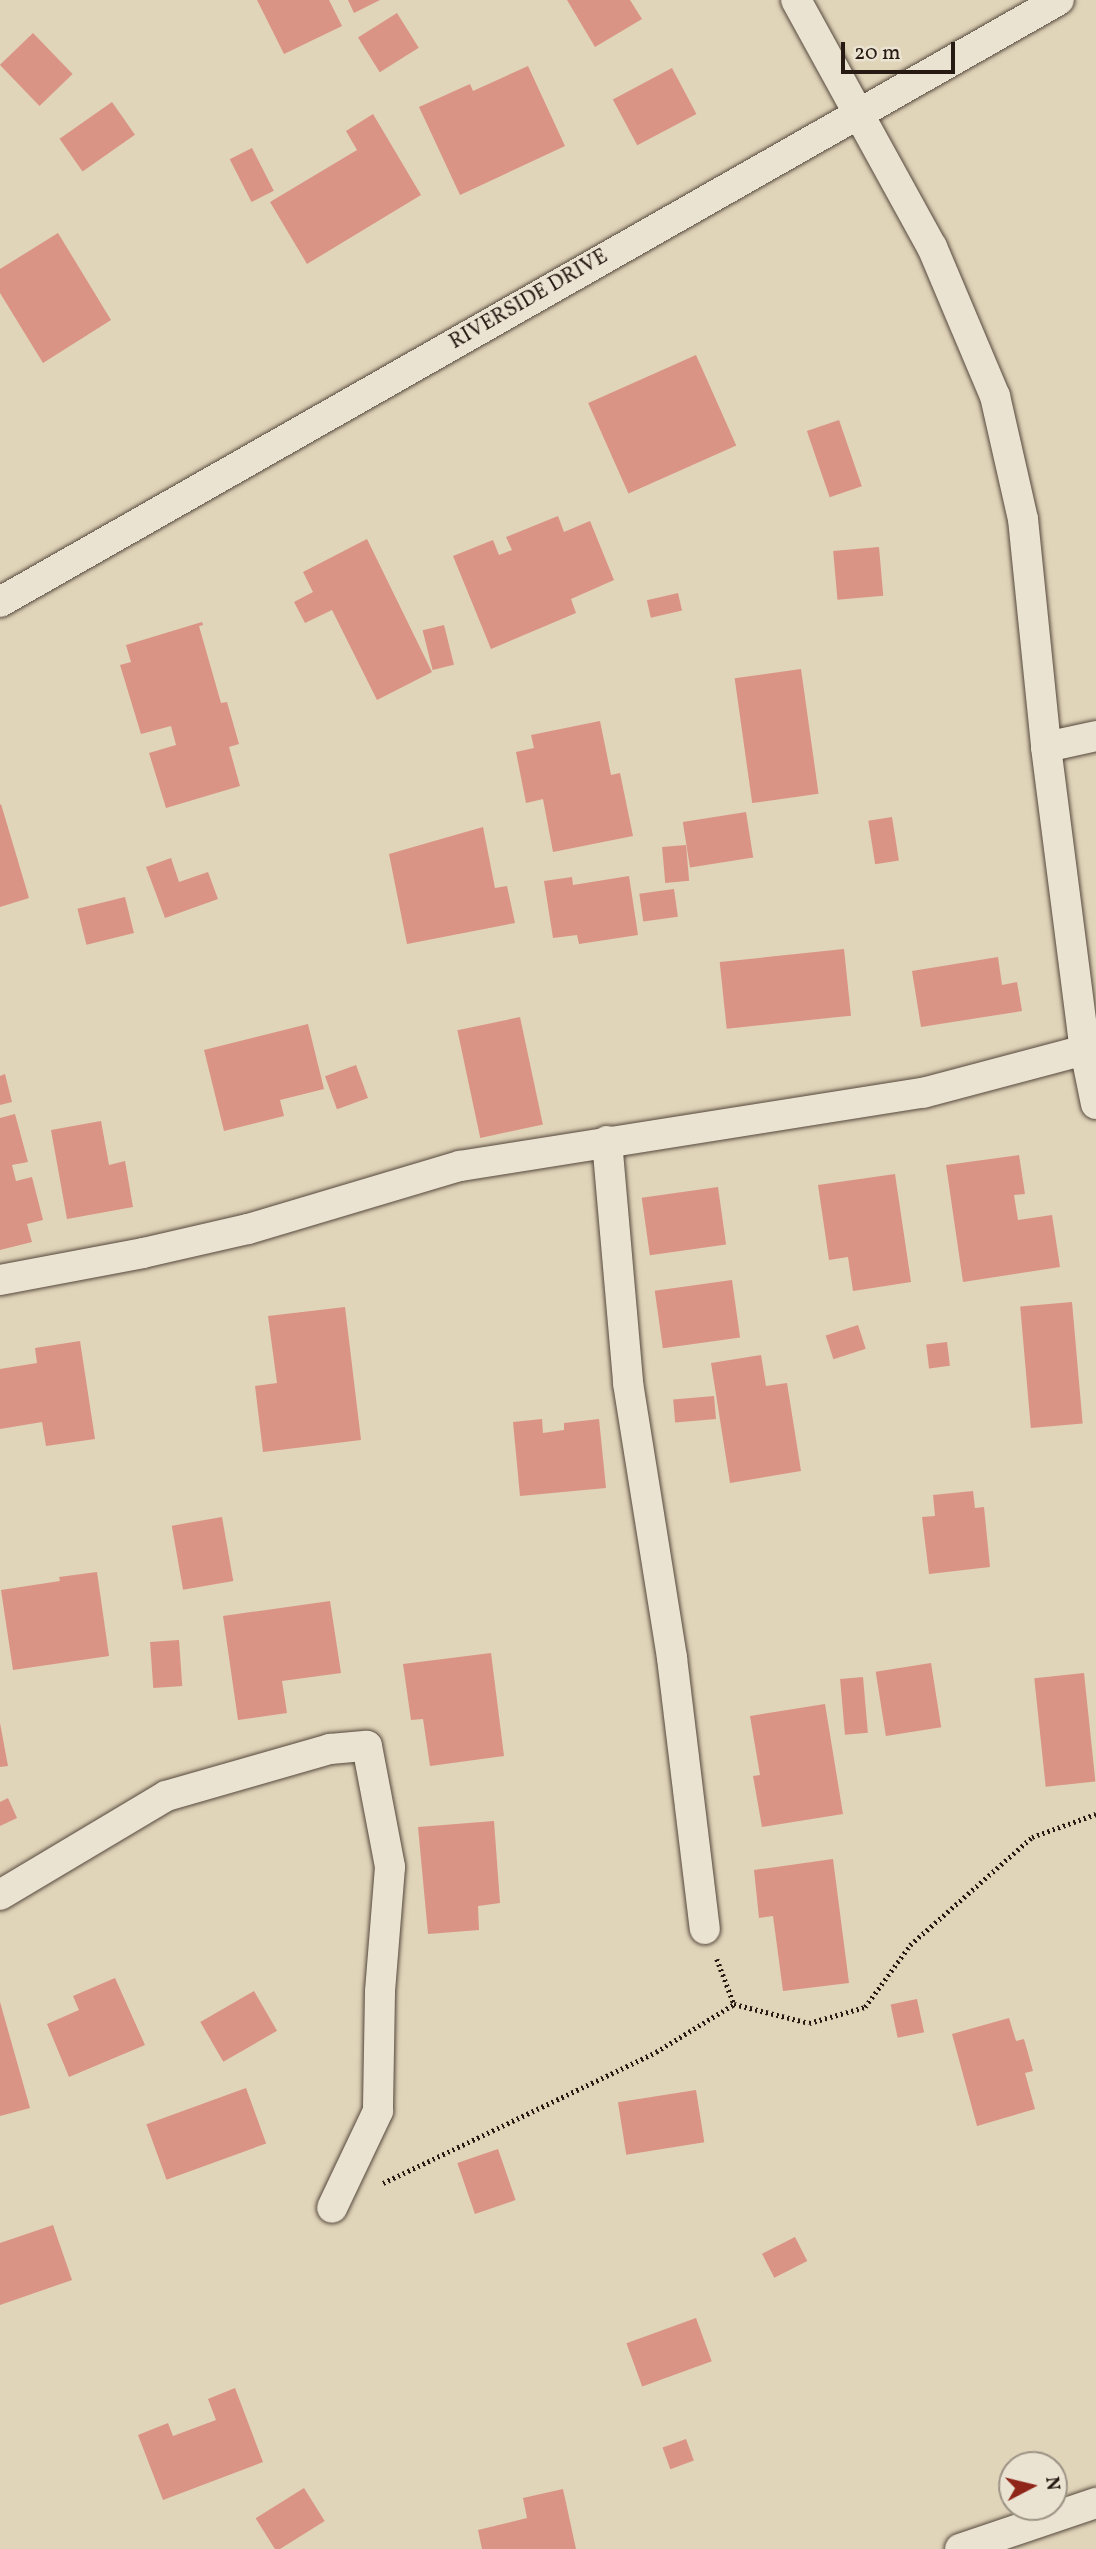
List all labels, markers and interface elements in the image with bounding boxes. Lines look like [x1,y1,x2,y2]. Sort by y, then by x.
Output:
scale bar [844,28,958,72]
text: 20 m [854,39,900,68]
street label: RIVERSIDE DRIVE [445,244,613,356]
north arrow [998,2451,1068,2521]
text: N [1038,2475,1066,2492]

